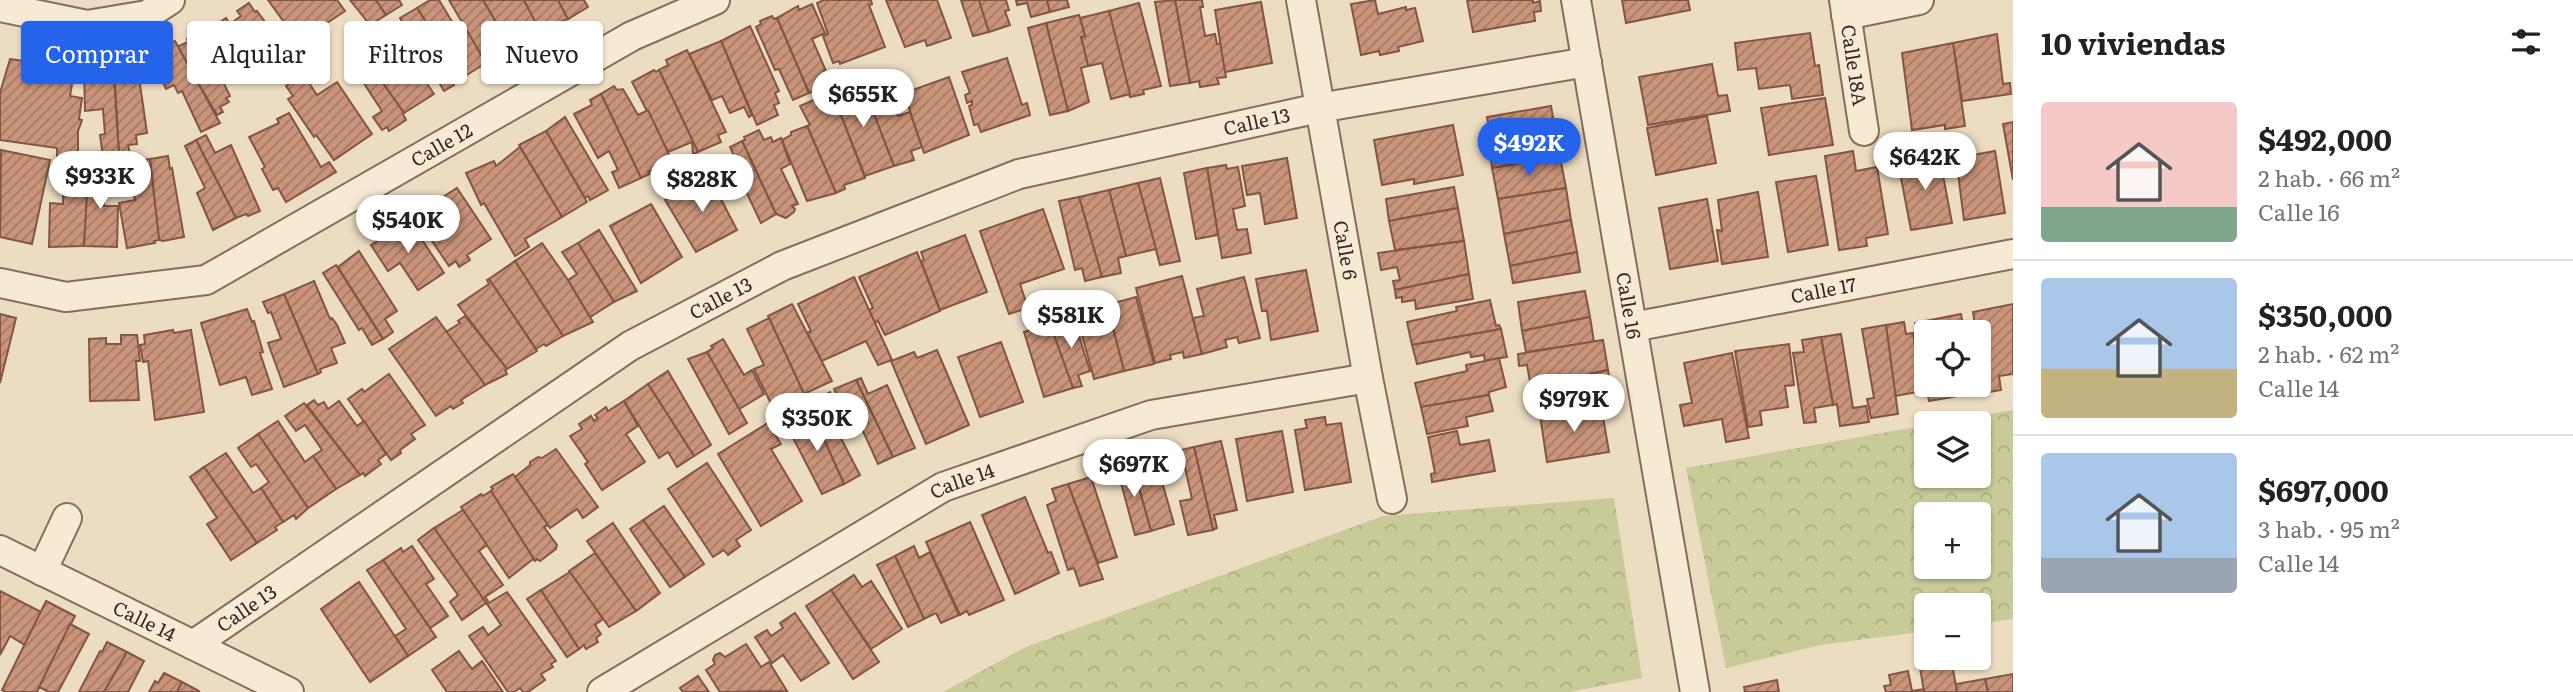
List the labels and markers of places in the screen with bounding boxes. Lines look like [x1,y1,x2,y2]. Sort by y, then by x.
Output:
pin: $655K [814,69,912,129]
pin: $492K [1480,118,1578,178]
pin: $642K [1876,132,1974,192]
pin: $933K [51,152,149,211]
pin: $828K [653,154,751,214]
pin: $540K [359,196,457,255]
pin: $581K [1022,290,1120,350]
pin: $979K [1525,374,1623,434]
pin: $350K [768,393,866,453]
pin: $697K [1085,440,1183,499]

